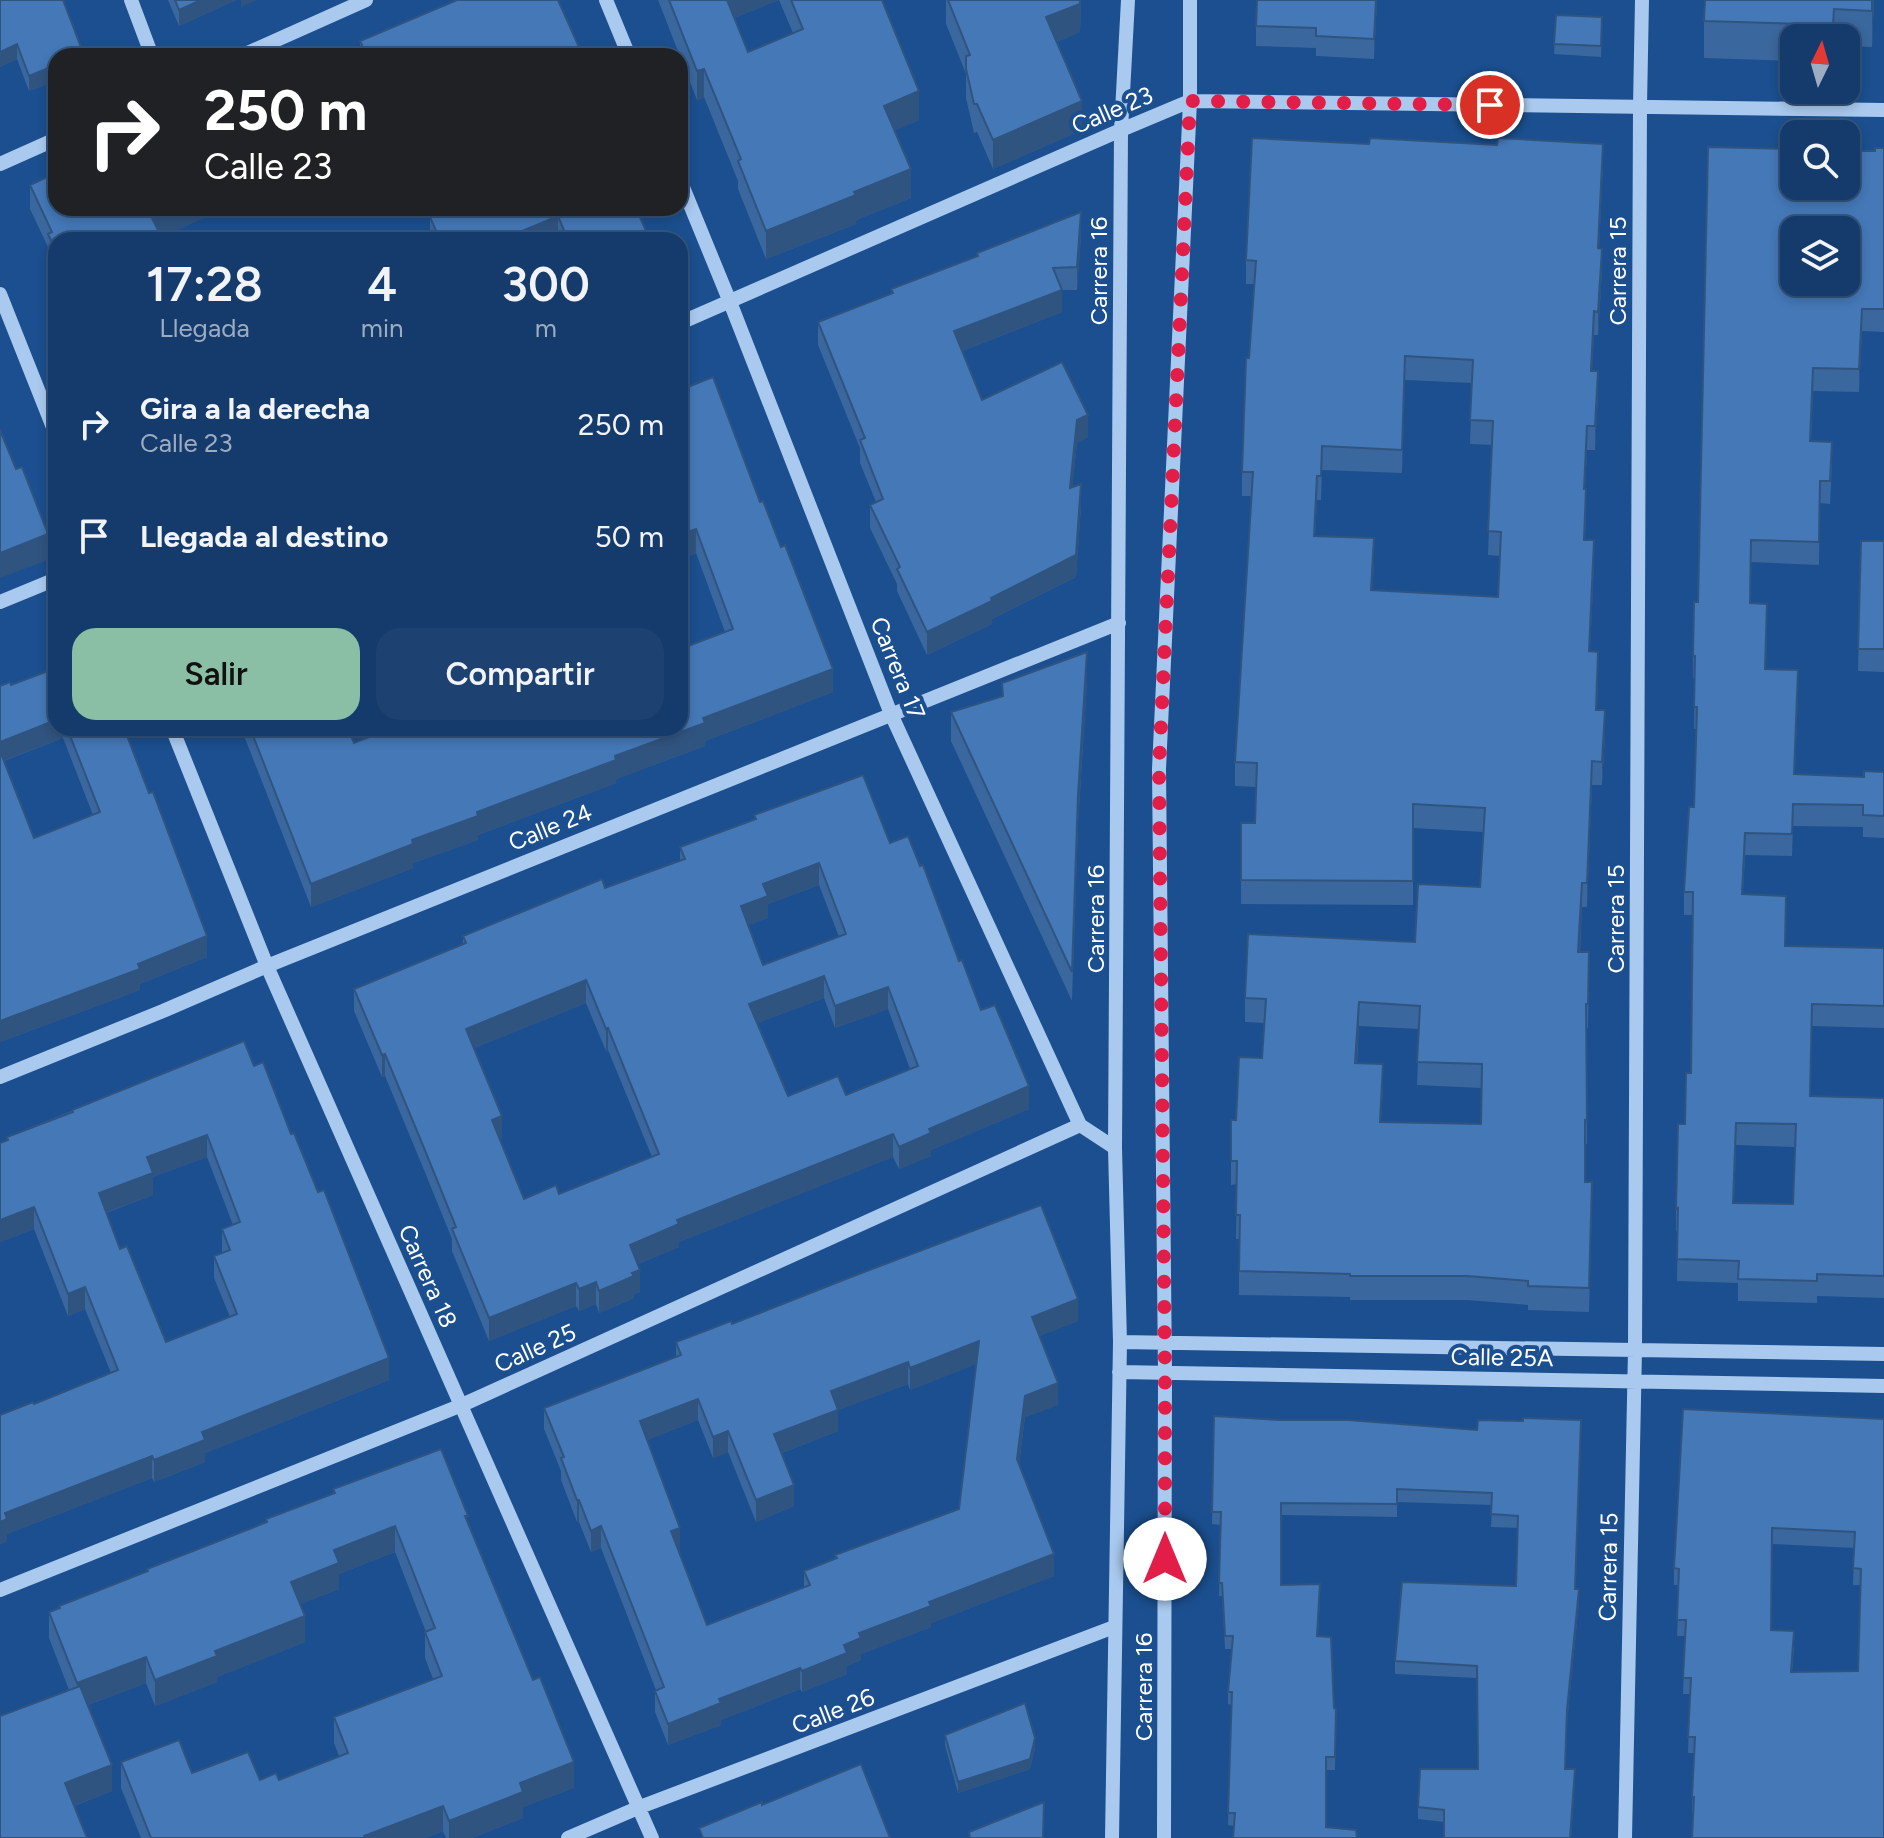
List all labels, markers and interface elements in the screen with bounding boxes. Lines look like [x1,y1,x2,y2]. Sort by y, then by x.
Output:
north arrow [1780,24,1860,104]
map controls [1780,24,1860,296]
pin [1456,71,1524,139]
text: 250 m [204,77,367,144]
icon: right [72,80,176,184]
street label: Calle 23 [1067,80,1157,140]
icon: arrive [1468,83,1512,127]
button: search [1780,120,1860,200]
text: Calle 23 [204,145,332,188]
button: layers [1780,216,1860,296]
street label: Carrera 16 [1084,217,1113,325]
street label: Carrera 15 [1603,217,1632,325]
text: 17:28 [146,255,263,313]
text: 4 [367,255,397,313]
text: 300 [502,255,590,313]
text: Llegada [159,312,250,344]
text: min [361,312,404,344]
text: m [535,312,557,344]
text: Gira a la derecha [140,390,370,427]
icon: right [72,402,116,446]
text: 250 m [578,406,664,443]
text: Calle 23 [140,427,233,459]
icon: arrive [72,514,116,558]
text: Llegada al destino [140,518,388,555]
text: 50 m [595,518,664,555]
street label: Carrera 17 [864,613,932,724]
button: Salir [72,628,360,720]
button: Compartir [376,628,664,720]
street label: Calle 24 [504,797,596,857]
street label: Carrera 16 [1081,865,1110,973]
street label: Carrera 15 [1601,865,1630,973]
street label: Carrera 18 [392,1220,464,1332]
street label: Calle 25 [490,1317,580,1379]
street label: Calle 25A [1450,1342,1554,1372]
street label: Carrera 15 [1593,1512,1623,1622]
position arrow [1123,1517,1207,1601]
street label: Carrera 16 [1129,1633,1158,1741]
street label: Calle 26 [788,1682,878,1740]

